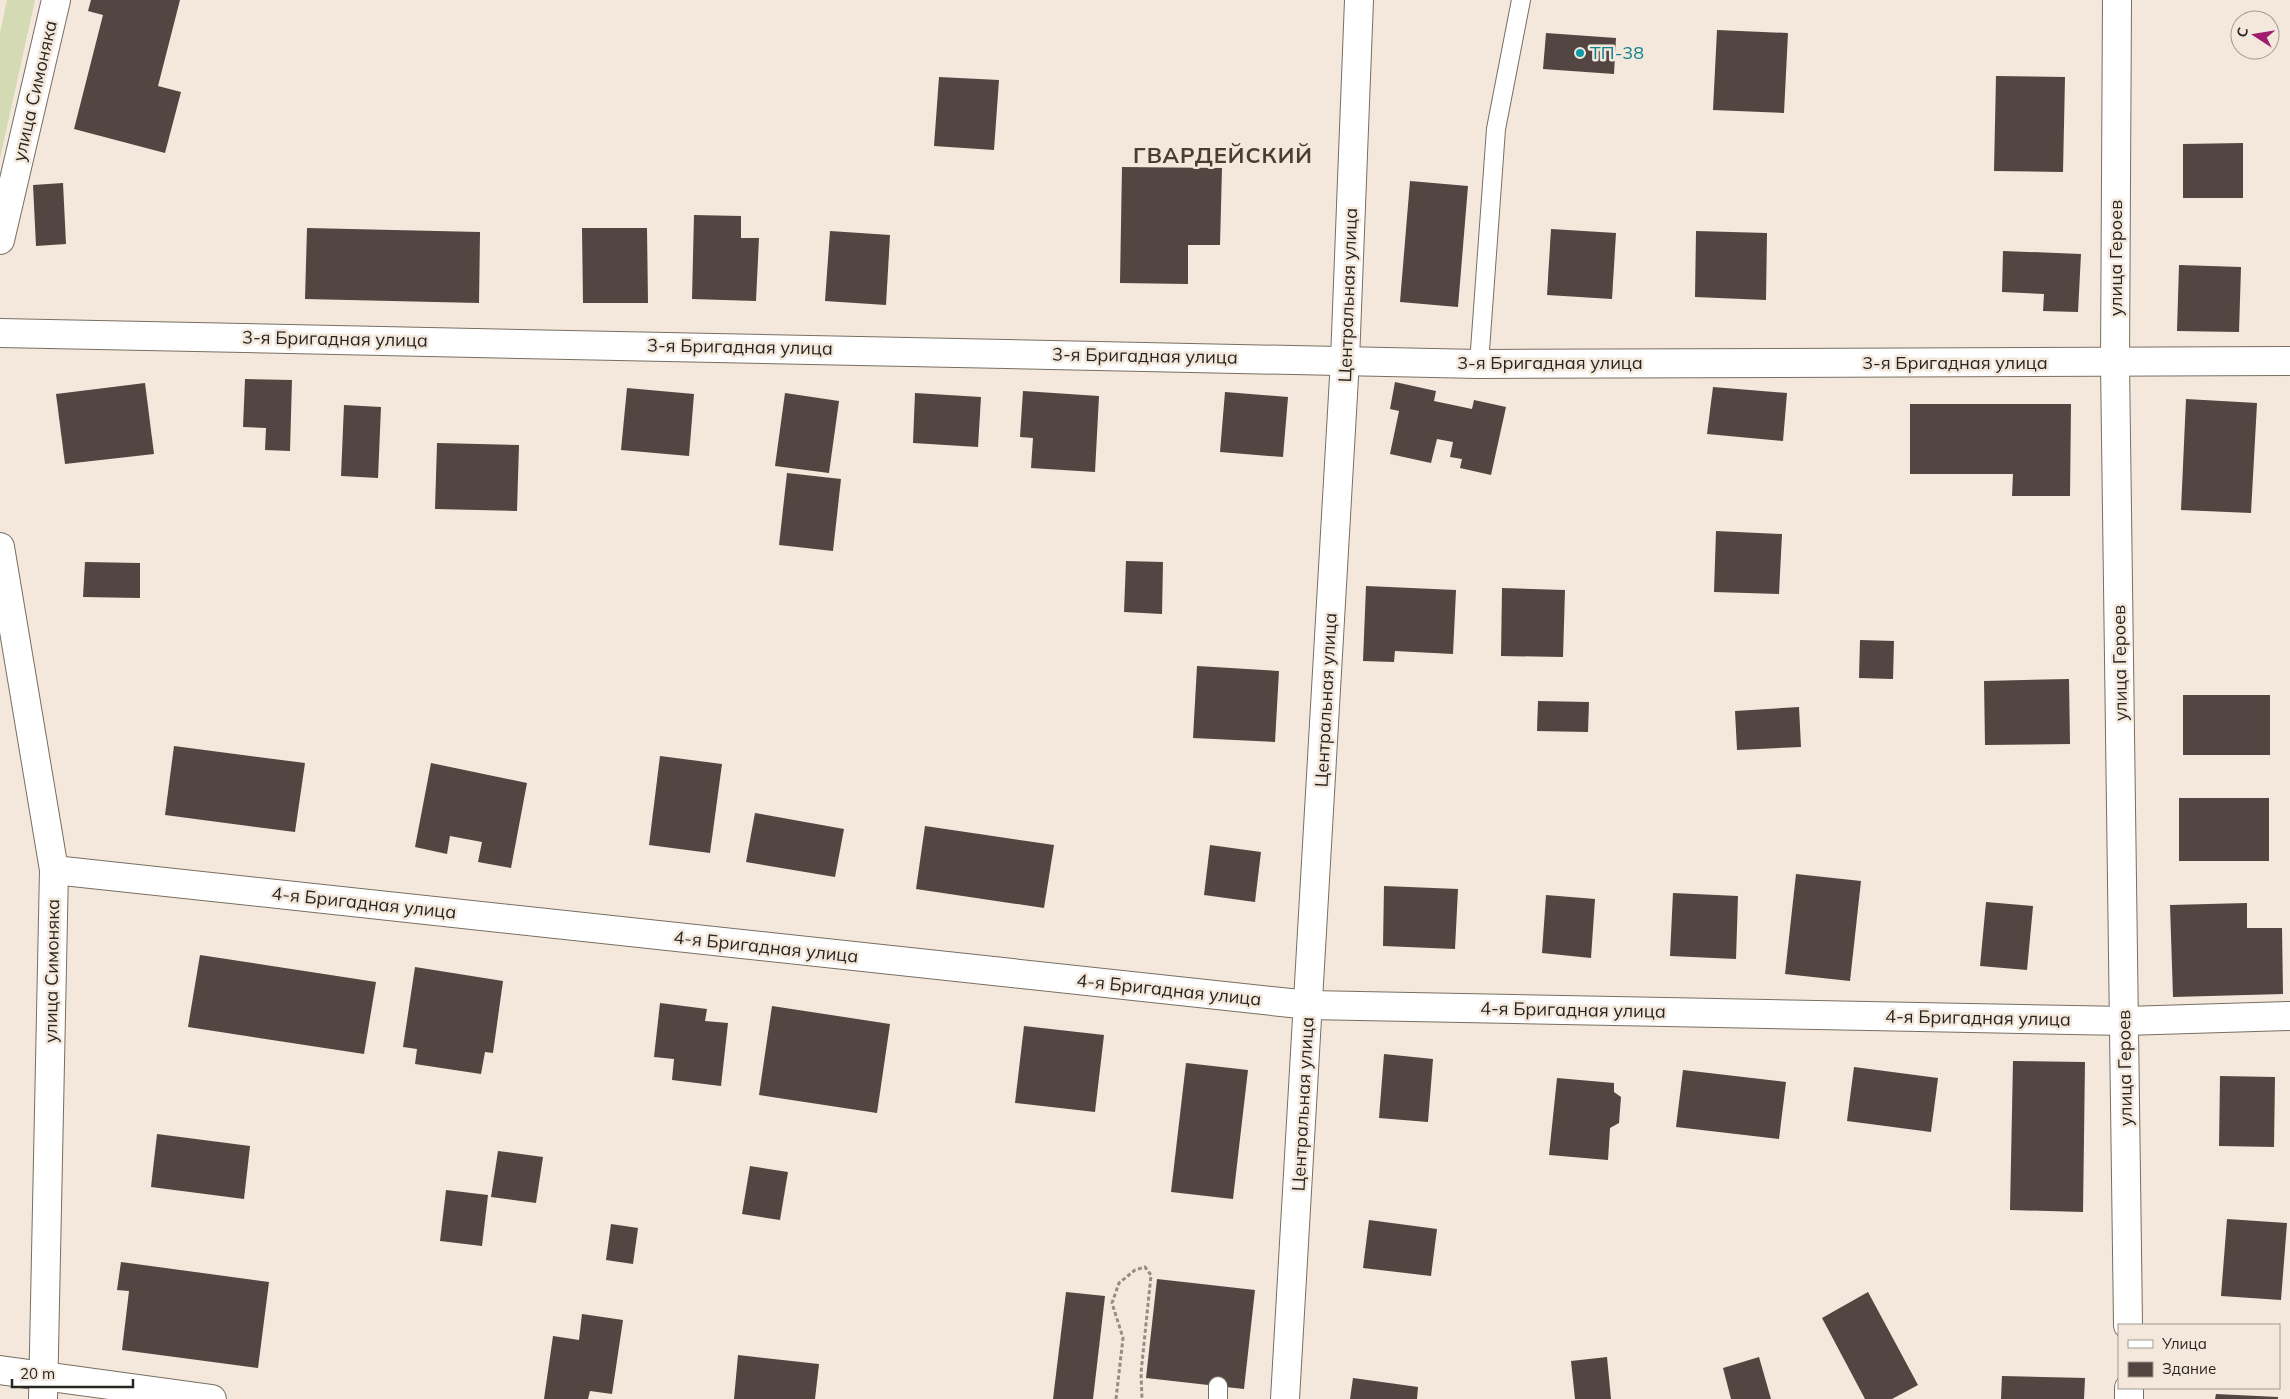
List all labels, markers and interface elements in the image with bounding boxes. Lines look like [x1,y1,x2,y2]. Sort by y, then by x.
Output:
north arrow [2230,10,2280,60]
street label: улица Симоняка [7,18,62,164]
text: С [2232,26,2252,39]
place label: ТП-38 [1590,41,1644,64]
marker: ТП-38 [1574,47,1586,59]
district label: ГВАРДЕЙСКИЙ [1133,141,1313,169]
street label: улица Героев [2104,200,2127,316]
street label: Центральная улица [1333,207,1362,383]
street label: 3-я Бригадная улица [242,325,428,352]
street label: 3-я Бригадная улица [647,333,833,360]
street label: 3-я Бригадная улица [1052,342,1238,369]
street label: 3-я Бригадная улица [1457,351,1643,374]
street label: 3-я Бригадная улица [1862,351,2048,374]
street label: улица Героев [2107,605,2132,721]
street label: Центральная улица [1309,612,1342,788]
street label: 4-я Бригадная улица [271,881,458,924]
street label: улица Симоняка [39,899,64,1043]
street label: 4-я Бригадная улица [673,925,860,968]
street label: 4-я Бригадная улица [1076,968,1263,1011]
street label: 4-я Бригадная улица [1480,996,1666,1023]
street label: 4-я Бригадная улица [1885,1004,2071,1031]
street label: улица Героев [2112,1010,2137,1126]
street label: Центральная улица [1286,1016,1319,1192]
legend [2118,1324,2280,1389]
text: Улица [2161,1334,2207,1353]
scale bar [12,1356,134,1388]
text: Здание [2162,1359,2216,1378]
text: 20 m [20,1364,55,1383]

